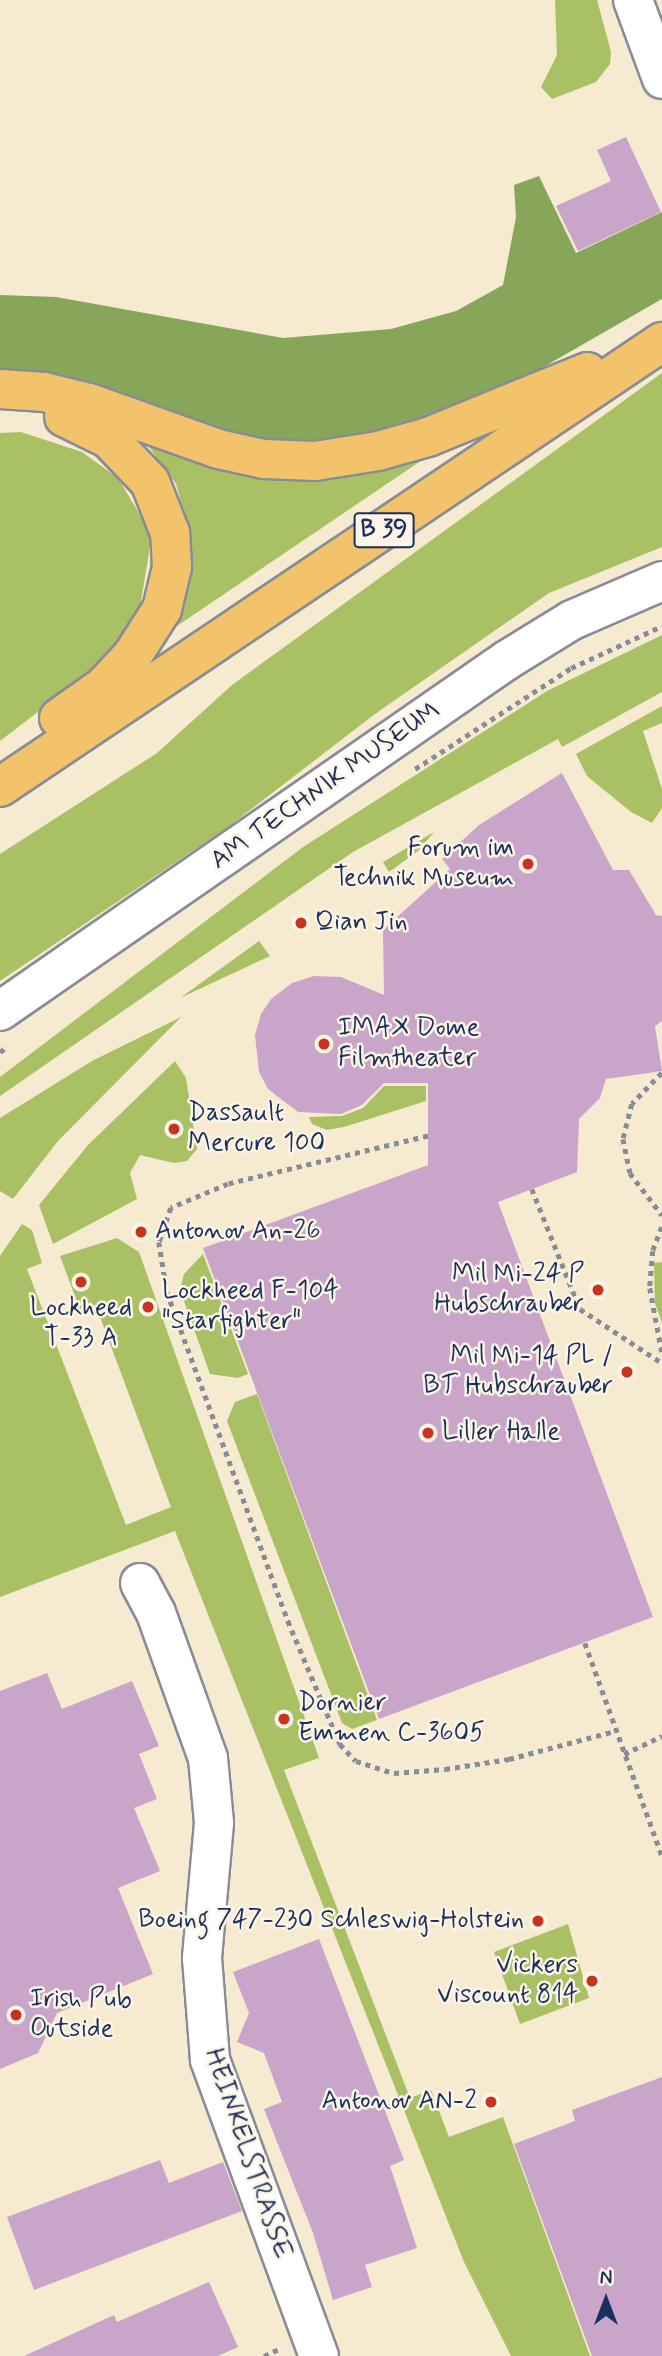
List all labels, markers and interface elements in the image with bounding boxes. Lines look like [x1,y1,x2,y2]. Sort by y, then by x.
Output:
road number: B 39 [352,509,416,550]
street label: AM TECHNIK MUSEUM [206,695,446,877]
place label: Forum im Technik Museum [324,833,514,894]
marker: Forum im Technik Museum [520,856,536,872]
place label: Qian Jin [315,907,410,939]
marker: Qian Jin [293,915,309,931]
place label: IMAX Dome Filmtheater [338,1013,482,1074]
marker: IMAX Dome Filmtheater [316,1036,332,1052]
place label: Dassault Mercure 100 [188,1098,325,1160]
marker: Dassault Mercure 100 [166,1121,182,1137]
place label: Antonov An-26 [155,1216,321,1248]
marker: Antonov An-26 [133,1224,149,1240]
place label: Mil Mi-24 P Hubschrauber [434,1259,584,1320]
marker: Lockheed T-33 A [73,1274,89,1290]
place label: Lockheed F-104 "Starfighter" [162,1276,338,1338]
marker: Mil Mi-24 P Hubschrauber [590,1282,606,1298]
place label: Lockheed T-33 A [30,1293,132,1354]
marker: Lockheed F-104 "Starfighter" [140,1299,156,1315]
place label: Mil Mi-14 PL / BT Hubschrauber [422,1341,613,1402]
marker: Mil Mi-14 PL / BT Hubschrauber [619,1364,635,1380]
place label: Liller Halle [442,1417,560,1449]
marker: Liller Halle [420,1425,436,1441]
place label: Dornier Emmen C-3605 [298,1688,485,1750]
marker: Dornier Emmen C-3605 [276,1711,292,1727]
place label: Boeing 747-230 Schleswig-Holstein [138,1905,524,1937]
marker: Boeing 747-230 Schleswig-Holstein [530,1913,546,1929]
place label: Vickers Viscount 814 [437,1950,578,2011]
marker: Vickers Viscount 814 [584,1973,600,1989]
place label: Irish Pub Outside [30,1984,132,2046]
marker: Irish Pub Outside [8,2007,24,2023]
street label: HEINKELSTRASSE [196,2045,298,2263]
place label: Antonov AN-2 [321,2086,477,2118]
marker: Antonov AN-2 [483,2094,499,2110]
north arrow [571,2265,641,2335]
text: N [600,2266,612,2291]

